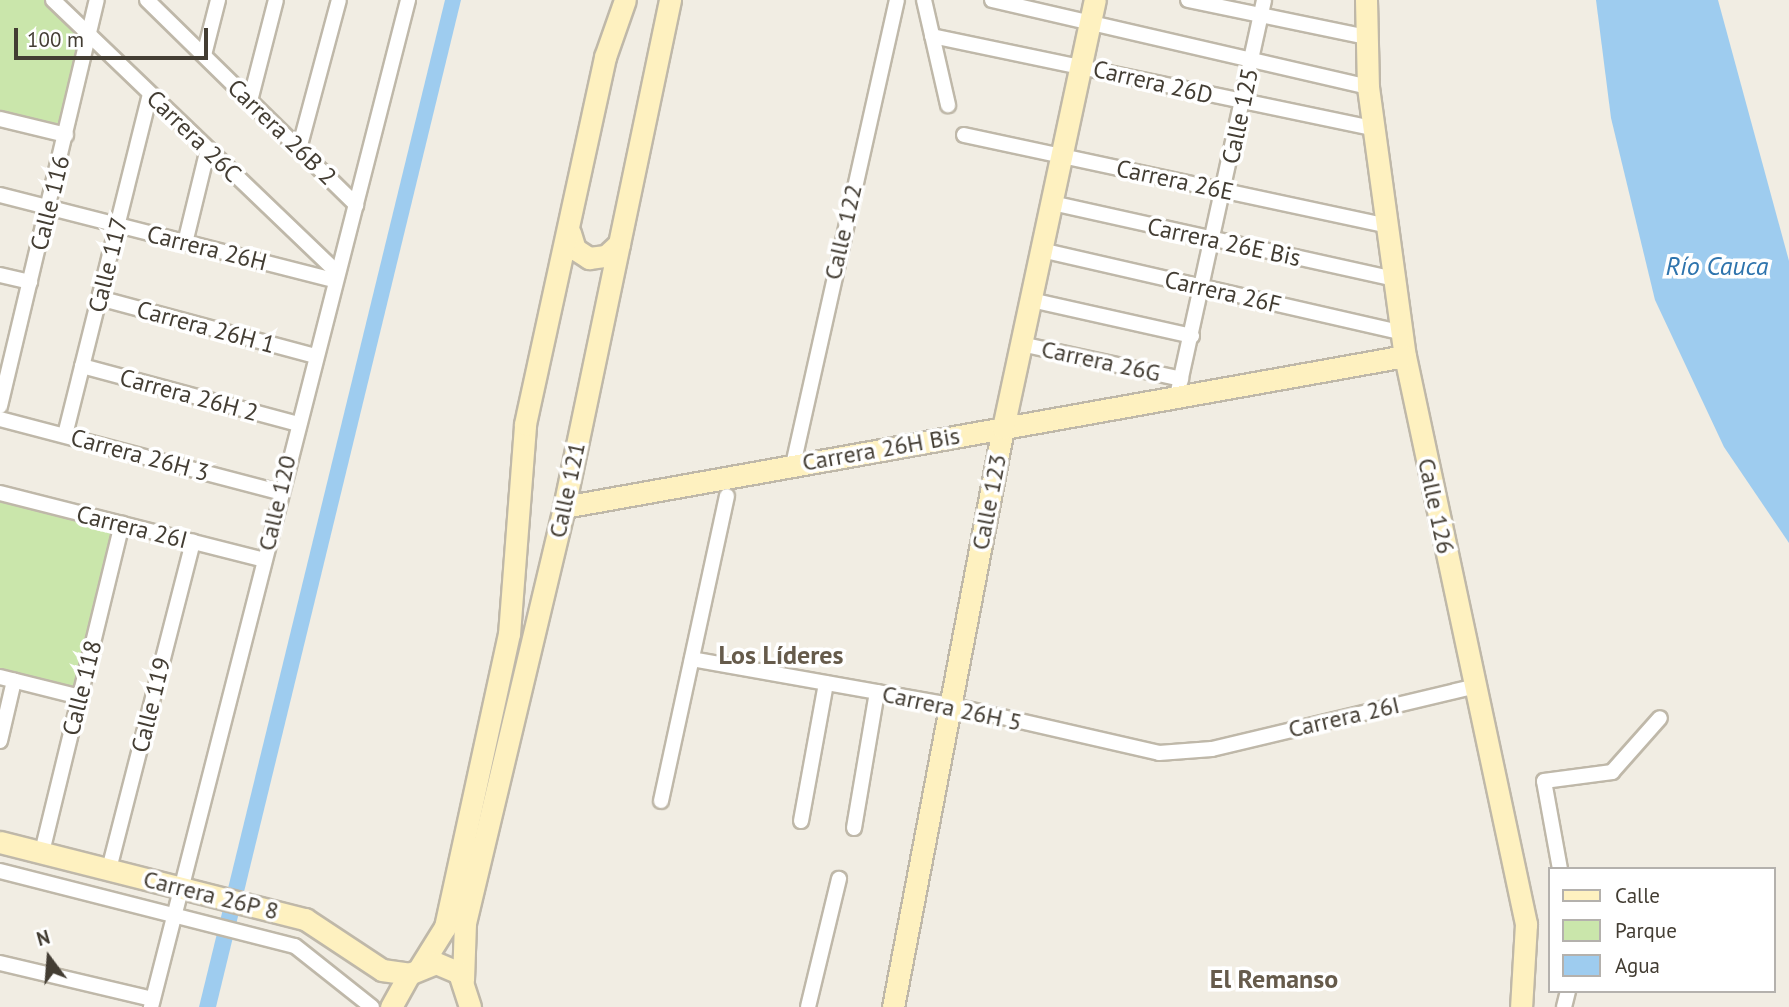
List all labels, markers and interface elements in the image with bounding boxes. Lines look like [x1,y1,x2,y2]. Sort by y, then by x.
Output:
scale bar [18,14,212,58]
text: 100 m [27,26,84,53]
street label: Carrera 26D [1090,54,1216,110]
street label: Calle 125 [1216,66,1264,166]
street label: Carrera 26B 2 [222,73,342,191]
street label: Carrera 26C [141,84,247,188]
street label: Calle 116 [24,152,76,254]
street label: Carrera 26E [1114,154,1236,206]
street label: Calle 122 [818,181,868,283]
street label: Carrera 26E Bis [1145,212,1303,272]
street label: Calle 117 [82,214,134,316]
street label: Carrera 26H [144,219,270,277]
water label: Río Cauca [1666,250,1768,282]
street label: Carrera 26F [1162,265,1284,319]
street label: Carrera 26H 1 [134,295,278,359]
street label: Carrera 26G [1039,334,1163,388]
street label: Carrera 26H 2 [117,363,261,427]
street label: Carrera 26H Bis [800,421,962,477]
street label: Carrera 26H 3 [68,423,212,487]
street label: Calle 121 [543,440,591,540]
street label: Calle 120 [252,452,302,554]
street label: Calle 123 [966,452,1012,552]
street label: Calle 126 [1412,456,1460,556]
street label: Carrera 26I [74,499,190,555]
street label: Calle 118 [56,637,108,739]
district label: Los Líderes [718,639,844,671]
street label: Calle 119 [125,654,177,756]
street label: Carrera 26H 5 [880,679,1024,737]
street label: Carrera 26I [1286,690,1402,744]
street label: Carrera 26P 8 [140,864,282,926]
legend [1548,867,1775,993]
text: Calle [1615,882,1660,909]
text: Parque [1615,917,1677,944]
north arrow [14,923,84,993]
text: N [34,925,53,951]
text: Agua [1615,952,1660,979]
district label: El Remanso [1210,963,1338,995]

